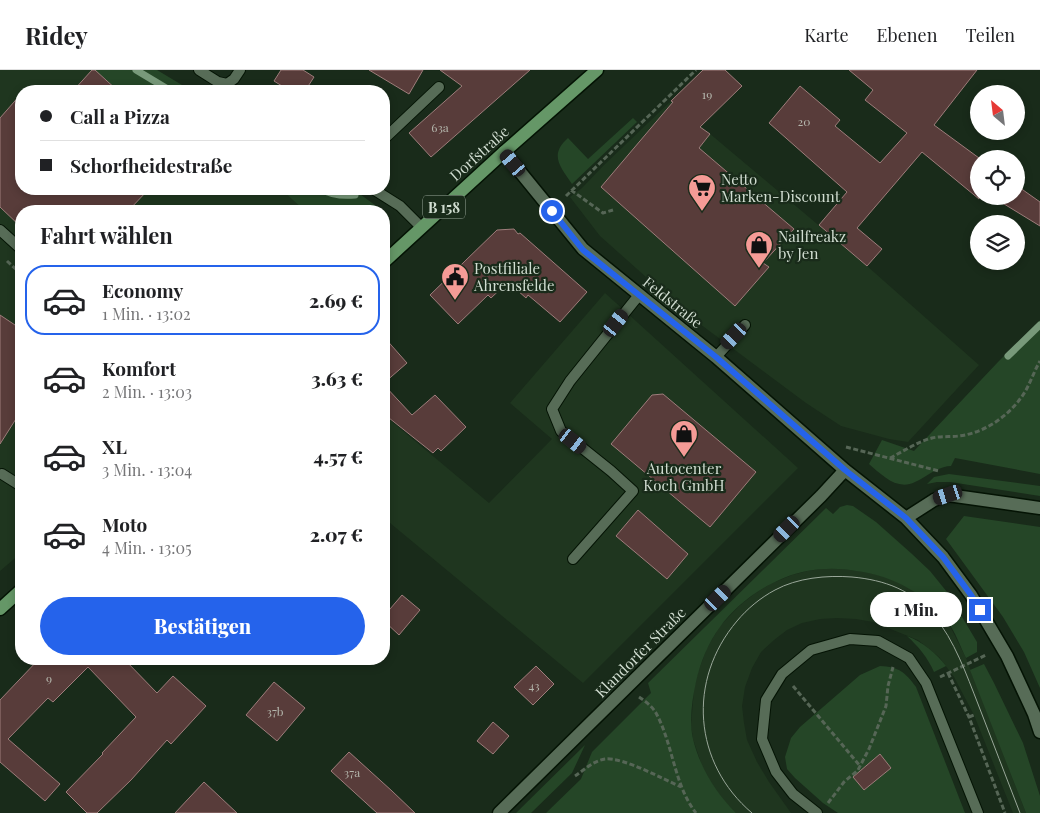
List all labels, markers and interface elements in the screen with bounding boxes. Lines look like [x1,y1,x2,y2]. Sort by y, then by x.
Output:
text: Ridey [25,19,88,51]
text: Karte [804,23,849,47]
text: Ebenen [877,23,937,47]
text: Teilen [965,23,1015,47]
north arrow [970,85,1025,140]
map controls [970,85,1025,270]
house number: 19 [702,86,712,102]
text: Call a Pizza [70,103,170,129]
house number: 20 [798,113,810,129]
house number: 63a [431,119,449,135]
street label: Dorfstraße [445,121,513,185]
car [497,147,528,179]
button: locate [970,150,1025,205]
text: Schorfheidestraße [70,152,232,178]
place label: Netto Marken-Discount [721,169,841,206]
supermarket icon: Netto Marken-Discount [687,173,717,212]
road number: B 158 [423,195,465,218]
route start [541,200,563,222]
button: layers [970,215,1025,270]
text: Fahrt wählen [40,220,173,250]
place label: Nailfreakz by Jen [778,226,846,263]
shop icon: Nailfreakz by Jen [744,230,774,269]
place label: Postfiliale Ahrensfelde [473,258,555,295]
public building icon: Postfiliale Ahrensfelde [440,262,470,301]
street label: Feldstraße [639,272,707,332]
text: Economy [102,277,183,303]
icon: car [42,278,87,323]
text: 2.69 € [309,287,363,313]
text: 1 Min. · 13:02 [102,303,191,324]
car [600,307,631,339]
car [718,320,749,352]
text: Komfort [102,355,176,381]
icon: car [42,356,87,401]
text: 3.63 € [311,365,363,391]
text: 2 Min. · 13:03 [102,381,192,402]
shop icon: Autocenter Koch GmbH [669,419,699,458]
car [556,426,589,456]
text: XL [102,433,127,459]
icon: car [42,434,87,479]
text: 4.57 € [314,443,363,469]
place label: Autocenter Koch GmbH [643,458,725,495]
text: 3 Min. · 13:04 [102,459,192,480]
car [931,483,964,507]
text: Moto [102,511,147,537]
icon: car [42,512,87,557]
car [771,513,802,545]
text: 2.07 € [310,521,363,547]
text: 4 Min. · 13:05 [102,537,192,558]
car [701,582,734,614]
callout: 1 Min. [870,592,962,628]
button: Bestätigen [40,597,365,655]
text: 1 Min. [894,599,938,620]
route end [969,599,991,621]
street label: Klandorfer Straße [590,602,690,702]
house number: 9 [46,670,52,686]
house number: 43 [528,677,540,693]
house number: 37b [266,703,284,719]
house number: 37a [344,764,360,780]

